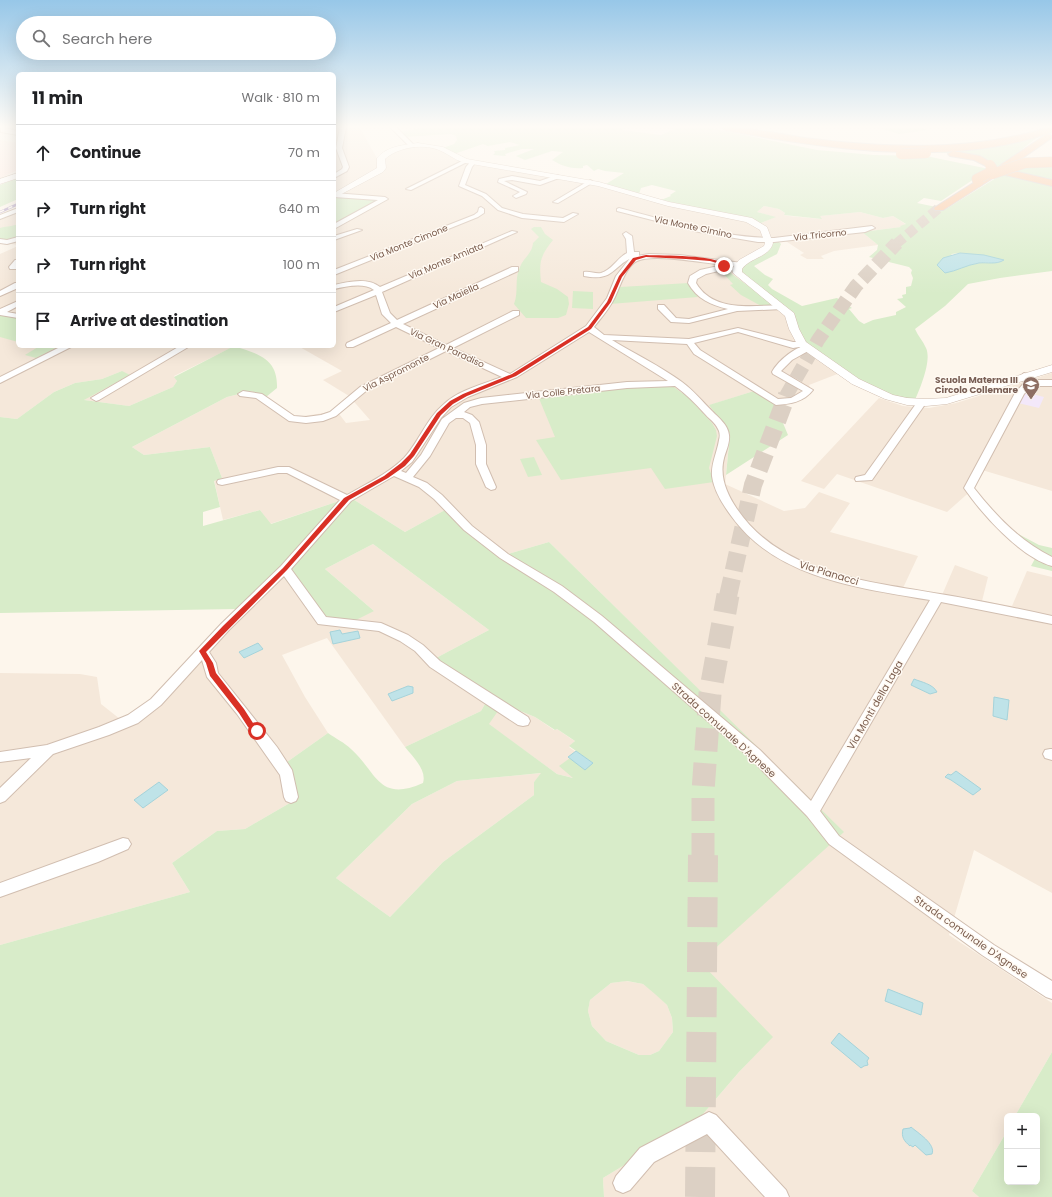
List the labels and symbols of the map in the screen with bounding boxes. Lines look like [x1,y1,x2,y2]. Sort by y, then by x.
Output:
street label: Via Monte Cimino [653,213,733,241]
street label: Via Monte Cimone [368,222,450,264]
street label: Via Tricorno [793,226,847,244]
street label: Via Monte Amiata [407,240,485,282]
route end [715,257,733,275]
street label: Via Maiella [431,280,481,312]
street label: Via Gran Paradiso [408,325,486,371]
street label: Via Aspromonte [361,351,431,395]
place label: Scuola Materna III Circolo Collemare [935,374,1018,396]
school or university icon: Scuola Materna III Circolo Collemare [1021,375,1041,400]
street label: Via Colle Pretara [525,382,601,402]
street label: Via Pianacci [797,557,861,589]
street label: Via Monti della Laga [843,658,907,752]
street label: Strada comunale D'Agnese [668,679,780,781]
route start [248,722,266,740]
street label: Strada comunale D'Agnese [911,892,1031,982]

